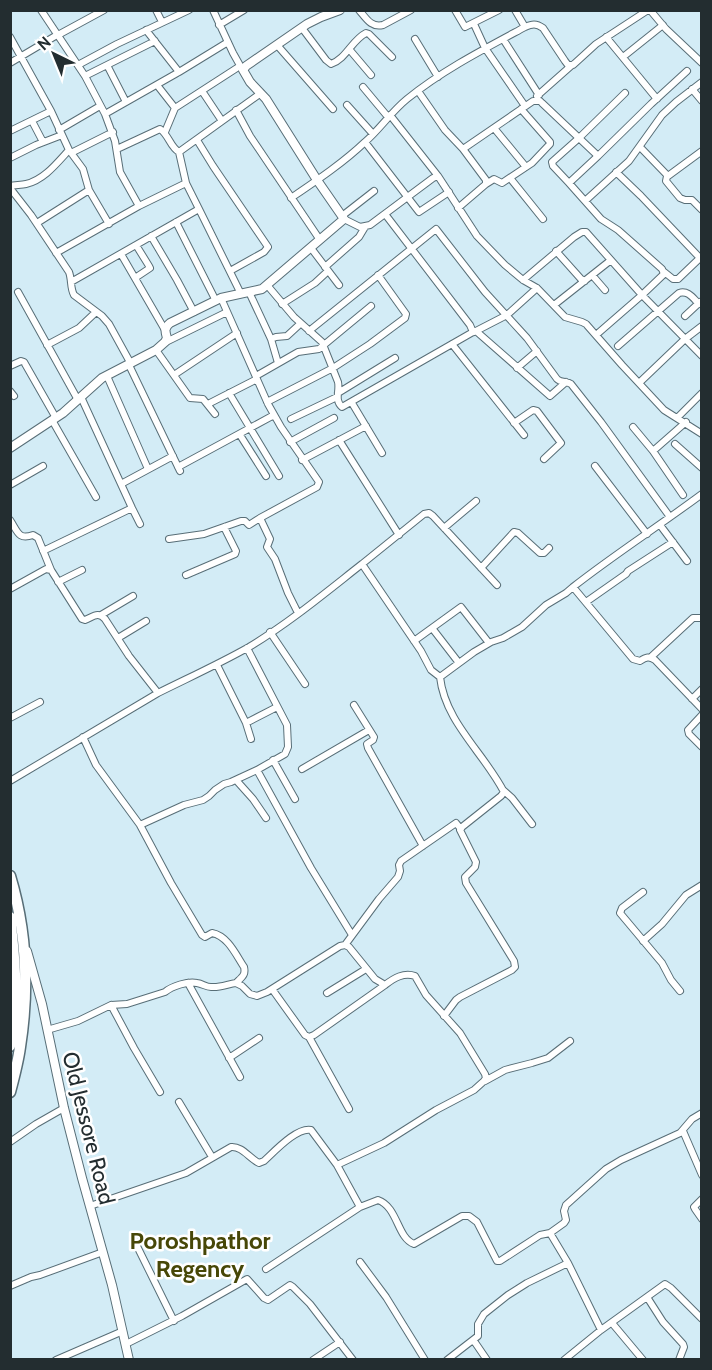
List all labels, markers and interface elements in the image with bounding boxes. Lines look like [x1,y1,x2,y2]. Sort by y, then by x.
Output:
north arrow [24,24,84,84]
text: N [33,33,55,54]
street label: Old Jessore Road [56,1049,121,1207]
district label: Poroshpathor Regency [129,1226,271,1283]

